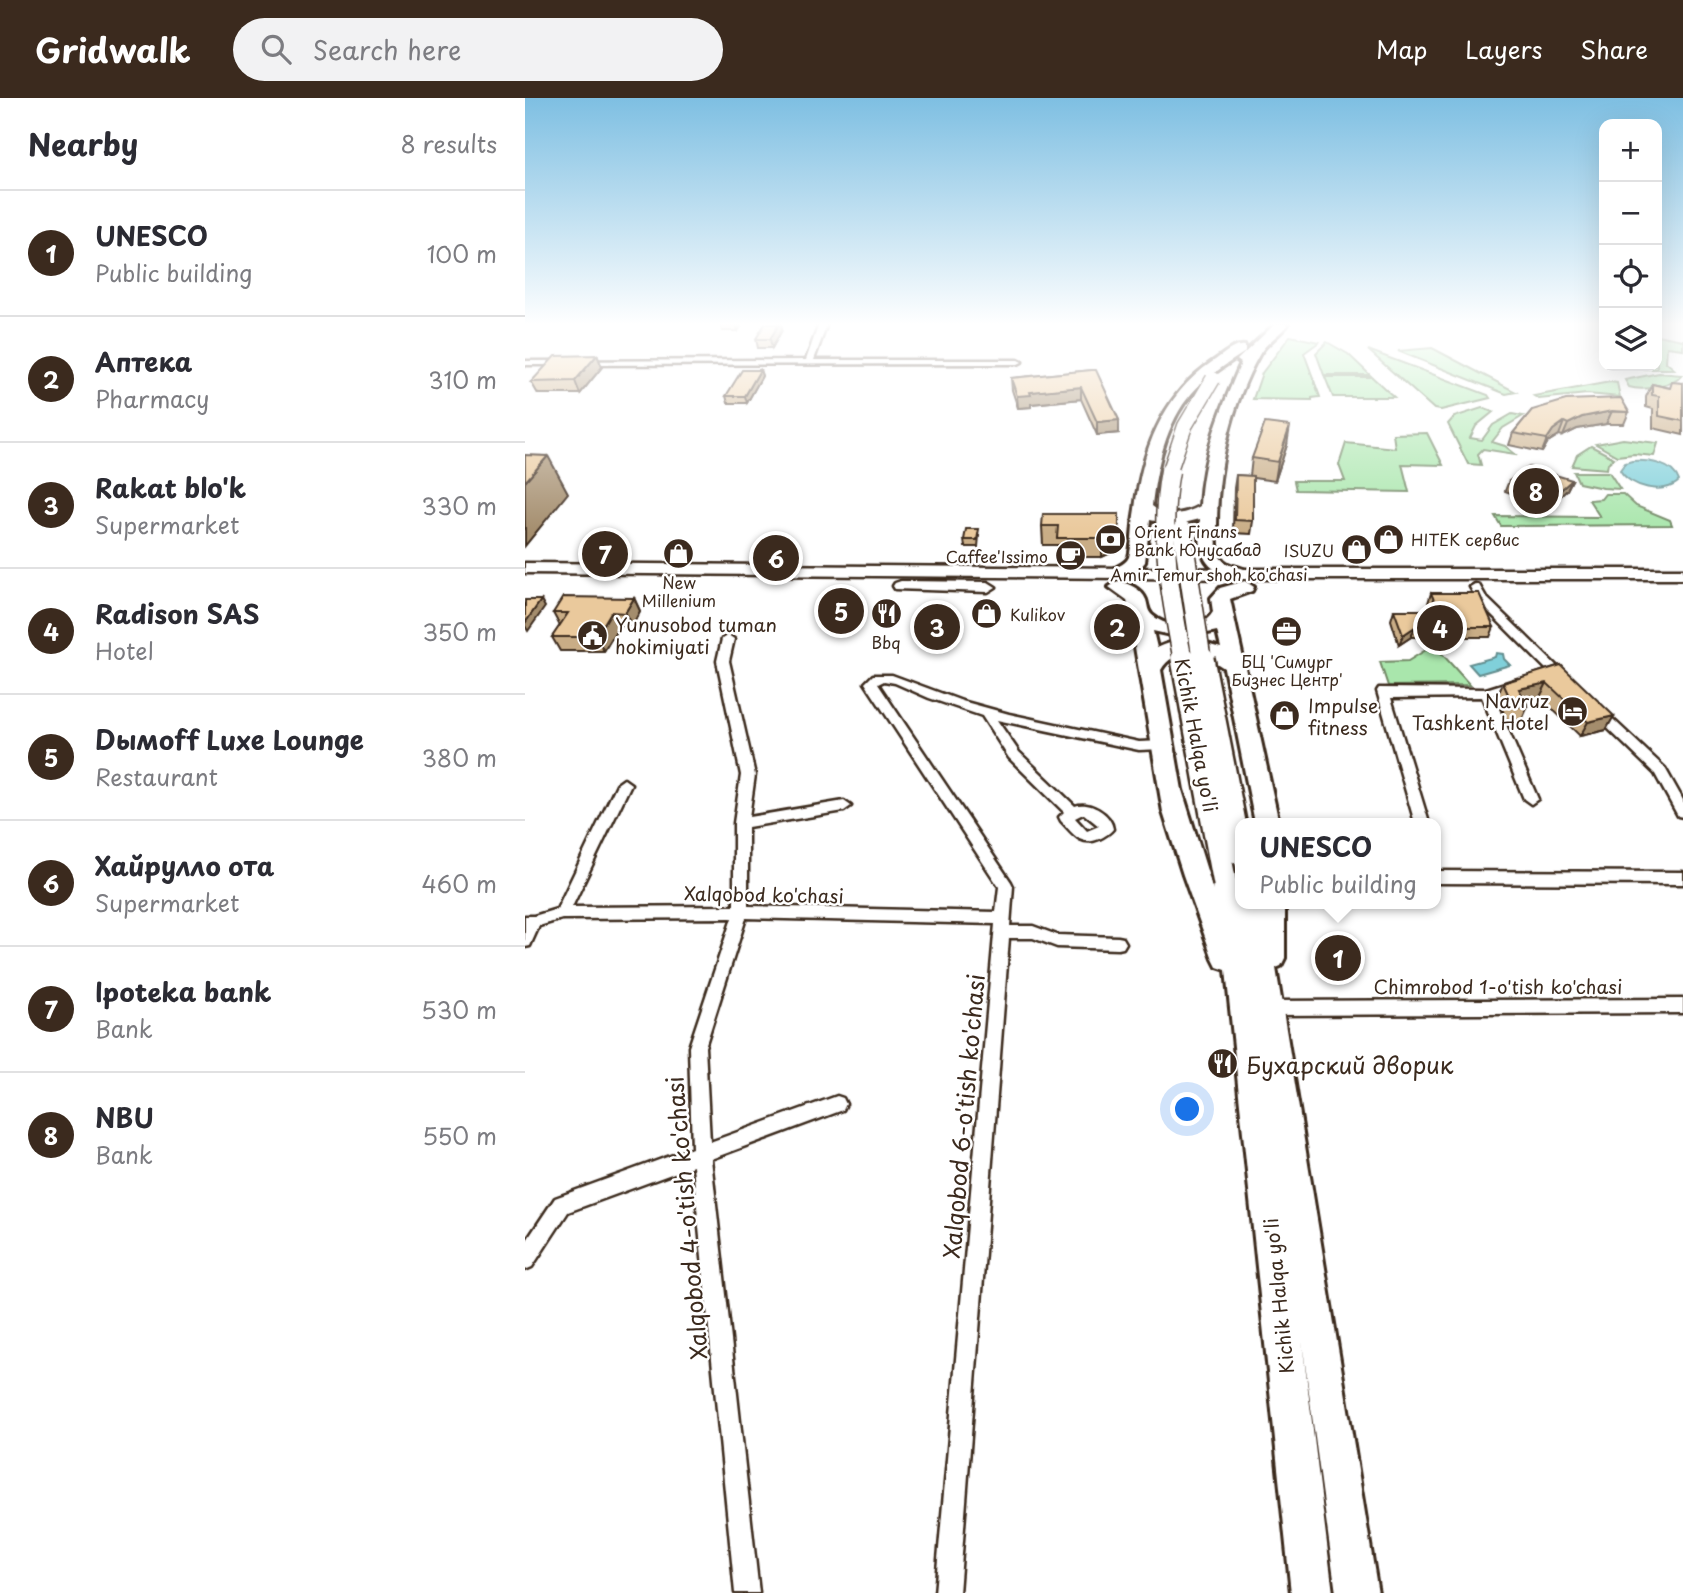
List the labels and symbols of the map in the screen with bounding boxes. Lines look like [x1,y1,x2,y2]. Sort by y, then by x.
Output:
pin: 8 [1513,465,1559,517]
place label: Orient Finans Bank Юнусабад [1134,519,1261,561]
shop icon: HITEK сервис [1371,522,1405,556]
bank icon: Orient Finans Bank Юнусабад [1094,523,1128,557]
place label: HITEK сервис [1411,527,1519,551]
pin: 7 [582,528,628,580]
pin: 6 [753,532,799,584]
shop icon: ISUZU [1340,533,1374,567]
shop icon: New Millenium [662,536,696,570]
place label: ISUZU [1284,538,1334,562]
cafe icon: Caffee'Issimo [1054,539,1088,573]
place label: Caffee'Issimo [946,544,1048,568]
street label: Amir Temur shoh ko'chasi [1110,562,1308,586]
place label: New Millenium [642,570,716,612]
pin: 5 [818,585,864,637]
restaurant icon: Bbq [869,596,903,630]
shop icon: Kulikov [970,597,1004,631]
pin: 3 [914,601,960,653]
pin: 2 [1094,601,1140,653]
place label: Kulikov [1010,602,1065,626]
pin: 4 [1417,602,1463,654]
place label: Yunusobod tuman hokimiyati [615,610,777,660]
office icon: БЦ 'Симург Бизнес Центр' [1270,615,1304,649]
public building icon: Yunusobod tuman hokimiyati [575,618,609,652]
place label: Bbq [871,630,901,654]
place label: БЦ 'Симург Бизнес Центр' [1231,649,1343,691]
street label: Kichik Halqa yo'li [1168,656,1226,814]
place label: Navruz Tashkent Hotel [1412,686,1549,736]
place label: Impulse fitness [1308,691,1378,741]
hotel icon: Navruz Tashkent Hotel [1555,694,1589,728]
shop icon: Impulse fitness [1268,699,1302,733]
street label: Xalqobod ko'chasi [684,879,844,909]
pin: 1 [1315,932,1361,984]
street label: Xalqobod 6-o'tish ko'chasi [933,972,993,1260]
street label: Chimrobod 1-o'tish ko'chasi [1374,972,1622,1000]
restaurant icon: Бухарский дворик [1206,1047,1240,1081]
place label: Бухарский дворик [1246,1047,1454,1082]
street label: Xalqobod 4-o'tish ko'chasi [656,1075,716,1361]
your location [1170,1092,1204,1126]
street label: Kichik Halqa yo'li [1256,1217,1300,1375]

